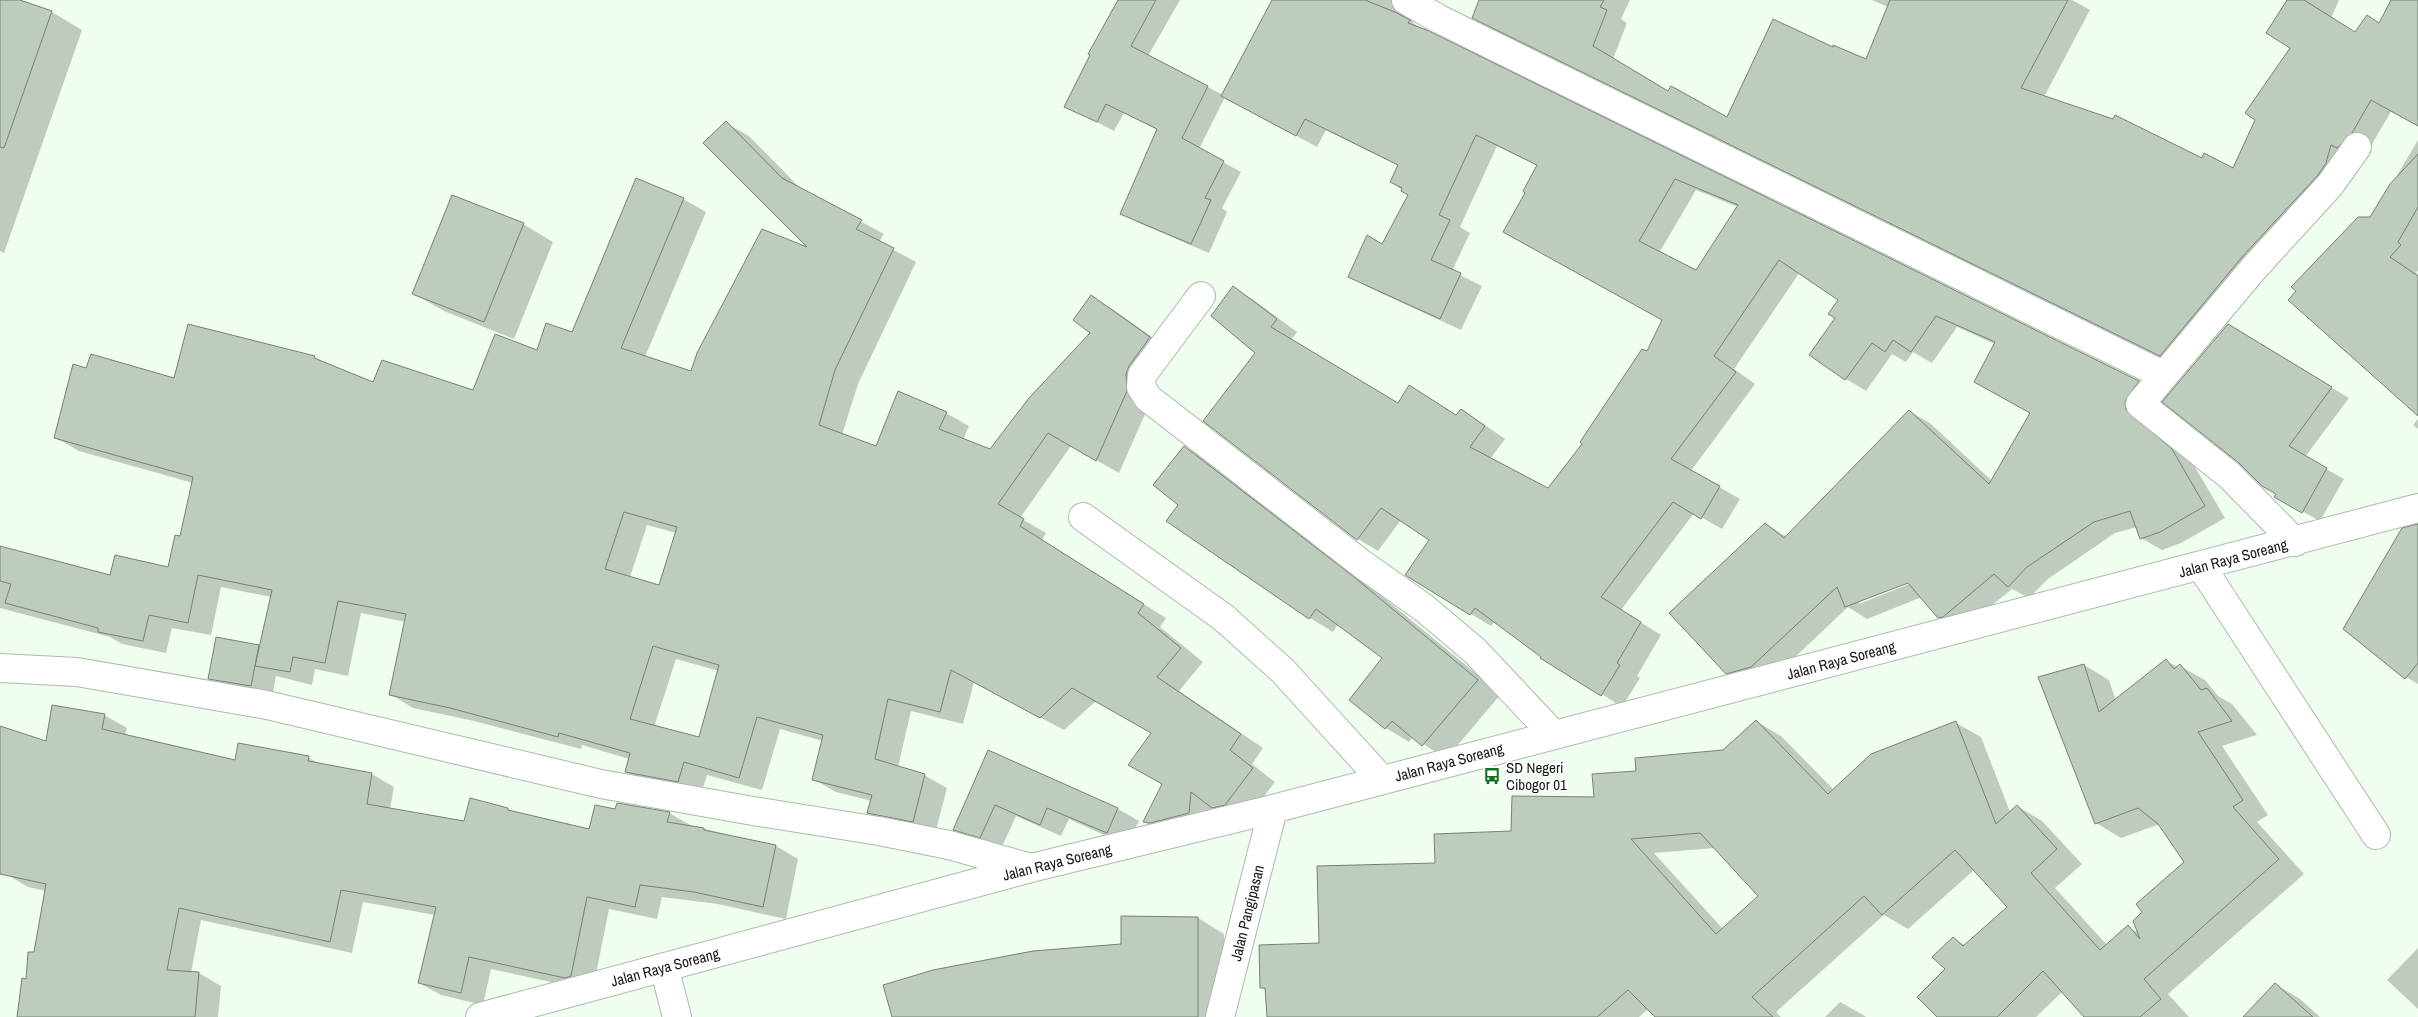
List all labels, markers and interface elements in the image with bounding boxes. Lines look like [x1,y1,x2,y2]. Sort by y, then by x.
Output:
street label: Jalan Raya Soreang [2176,533,2290,583]
street label: Jalan Raya Soreang [1784,635,1898,685]
street label: Jalan Raya Soreang [1392,737,1506,787]
place label: SD Negeri Cibogor 01 [1506,757,1567,795]
bus stop icon: SD Negeri Cibogor 01 [1482,766,1502,786]
street label: Jalan Raya Soreang [1000,838,1114,886]
street label: Jalan Pangipasan [1225,863,1269,963]
street label: Jalan Raya Soreang [608,942,722,992]

